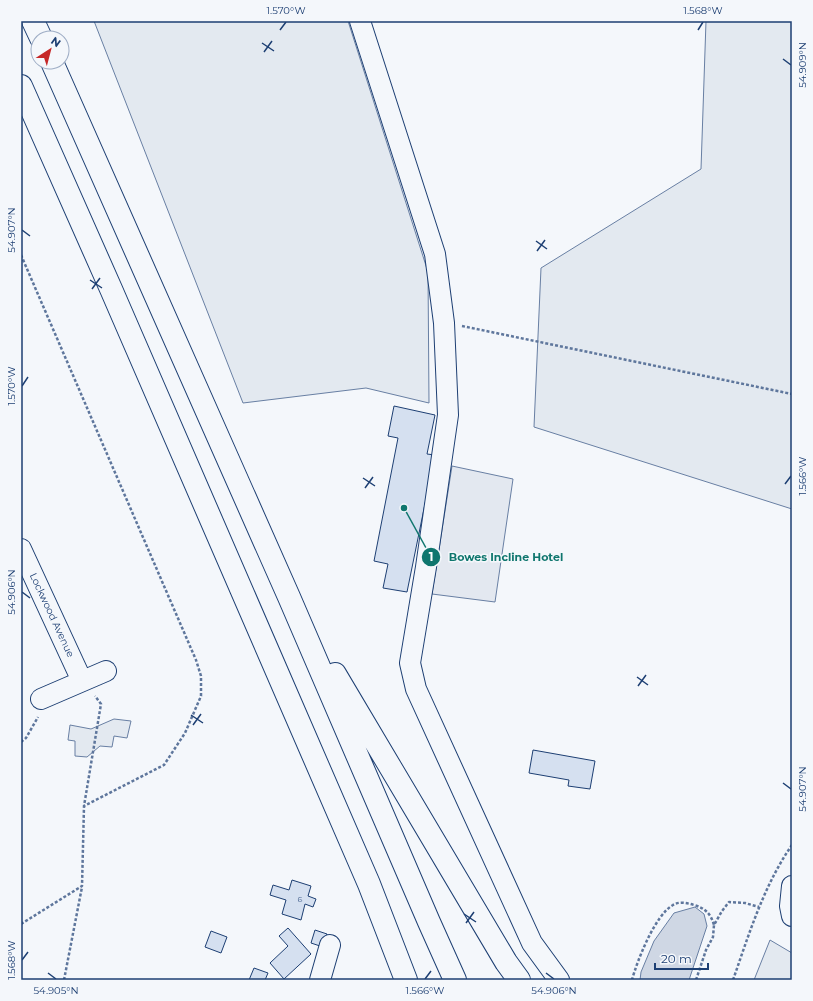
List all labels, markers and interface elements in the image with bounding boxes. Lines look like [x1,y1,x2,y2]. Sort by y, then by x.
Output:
text: 1.570°W [266,4,306,17]
text: 1.568°W [683,4,723,17]
north arrow [30,30,70,70]
text: N [48,34,64,50]
text: 54.909°N [796,42,809,88]
text: 54.907°N [5,207,18,253]
text: 1.570°W [5,366,18,406]
text: 1.566°W [796,457,809,495]
callout: Bowes Incline Hotel [421,546,571,569]
text: 1 [429,549,433,564]
text: Bowes Incline Hotel [449,550,563,564]
text: 54.906°N [5,569,18,615]
street label: Lockwood Avenue [27,571,77,659]
text: 54.907°N [796,766,809,812]
house number: 6 [298,894,303,904]
text: 1.568°W [5,940,18,980]
scale bar [655,945,708,971]
text: 20 m [661,951,692,966]
text: 54.905°N [33,984,79,997]
text: 1.566°W [406,984,444,997]
text: 54.906°N [531,984,577,997]

